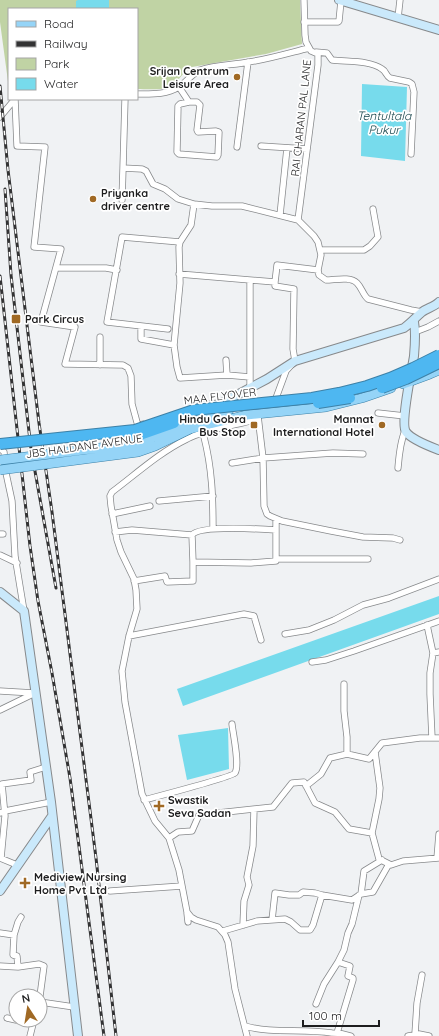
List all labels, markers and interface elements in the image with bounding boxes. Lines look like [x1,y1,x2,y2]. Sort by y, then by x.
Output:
legend [8,8,138,100]
text: Road [44,16,74,31]
text: Railway [44,36,88,51]
text: Park [44,56,69,71]
street label: RAI CHARAN PAL LANE [288,59,314,177]
place label: Srijan Centrum Leisure Area [150,64,229,91]
marker: Srijan Centrum Leisure Area [232,72,242,82]
text: Water [44,76,79,91]
water label: Tentultala Pukur [357,108,412,137]
place label: Priyanka driver centre [101,186,171,213]
marker: Priyanka driver centre [88,194,98,204]
place label: Park Circus [25,312,84,326]
marker: Park Circus [10,313,22,325]
street label: MAA FLYOVER [183,385,257,407]
place label: Hindu Gobra Bus Stop [179,412,246,439]
place label: Mannat International Hotel [273,412,374,439]
marker: Hindu Gobra Bus Stop [249,420,259,430]
marker: Mannat International Hotel [377,420,387,430]
street label: JBS HALDANE AVENUE [25,431,143,461]
place label: Swastik Seva Sadan [168,793,231,820]
marker: Swastik Seva Sadan [153,800,165,812]
place label: Mediview Nursing Home Pvt Ltd [34,870,127,897]
marker: Mediview Nursing Home Pvt Ltd [19,877,31,889]
north arrow [8,988,48,1028]
text: N [21,991,31,1006]
scale bar [303,1002,379,1028]
text: 100 m [309,1008,342,1023]

